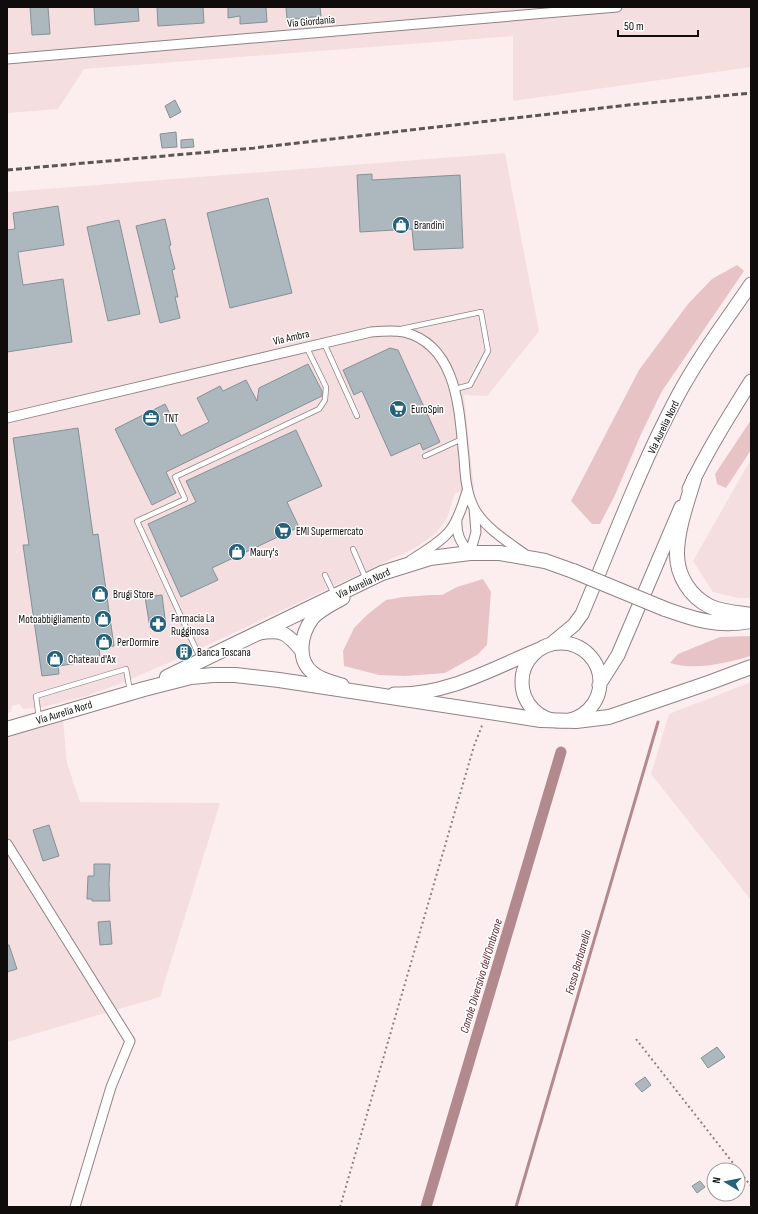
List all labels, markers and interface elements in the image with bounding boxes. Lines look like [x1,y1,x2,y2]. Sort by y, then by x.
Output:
scale bar [618,12,698,38]
street label: Via Giordania [287,13,335,30]
text: 50 m [624,19,644,34]
shop icon: Brandini [391,215,411,235]
place label: Brandini [414,219,444,232]
street label: Via Ambra [272,327,310,348]
street label: Via Aurelia Nord [645,398,682,456]
supermarket icon: EuroSpin [388,399,408,419]
place label: EuroSpin [411,403,444,416]
office icon: TNT [141,408,161,428]
place label: TNT [164,412,179,425]
supermarket icon: EMI Supermercato [273,521,293,541]
place label: EMI Supermercato [296,525,364,538]
shop icon: Maury's [227,542,247,562]
place label: Maury's [250,546,279,559]
street label: Via Aurelia Nord [334,565,392,602]
shop icon: Brugi Store [90,584,110,604]
place label: Brugi Store [113,588,154,601]
shop icon: Motoabbigliamento [93,609,113,629]
place label: Farmacia La Rugginosa [171,612,214,638]
place label: Motoabbigliamento [19,613,90,626]
pharmacy icon: Farmacia La Rugginosa [148,614,168,634]
shop icon: PerDormire [94,632,114,652]
place label: PerDormire [117,636,159,649]
building icon: Banca Toscana [174,642,194,662]
place label: Banca Toscana [197,646,251,659]
shop icon: Chateau d'Ax [45,649,65,669]
place label: Chateau d'Ax [68,653,116,666]
street label: Via Aurelia Nord [35,698,94,727]
water label: Canale Diversivo dell'Ombrone [457,917,506,1035]
water label: Fosso Barbanella [562,928,595,996]
north arrow [706,1162,746,1202]
text: N [710,1176,724,1184]

